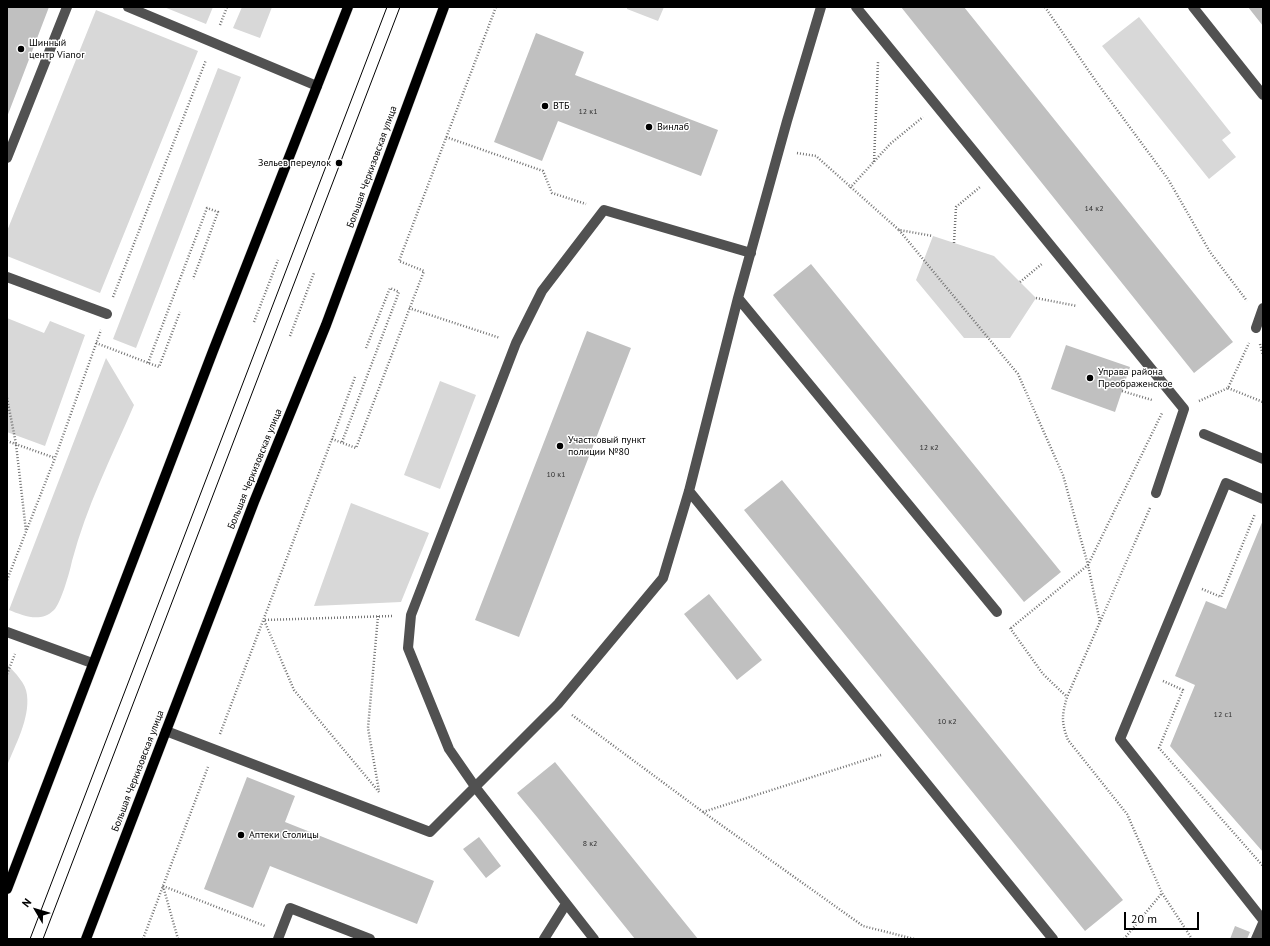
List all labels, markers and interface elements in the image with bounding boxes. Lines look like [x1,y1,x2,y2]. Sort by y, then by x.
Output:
place label: Шинный центр Vianor [29,37,85,60]
marker: Шинный центр Vianor [16,44,26,54]
place label: ВТБ [553,100,570,112]
marker: ВТБ [540,101,550,111]
street label: Большая Черкизовская улица [344,104,400,230]
house number: 12 к1 [578,107,598,117]
place label: Винлаб [657,121,689,133]
marker: Винлаб [644,122,654,132]
place label: Зельев переулок [258,157,331,169]
marker: Зельев переулок [334,158,344,168]
house number: 14 к2 [1084,204,1104,214]
place label: Управа района Преображенское [1098,366,1173,390]
marker: Управа района Преображенское [1085,373,1095,383]
street label: Большая Черкизовская улица [225,407,285,531]
place label: Участковый пункт полиции №80 [568,434,645,458]
marker: Участковый пункт полиции №80 [555,441,565,451]
house number: 12 к2 [919,443,939,453]
house number: 10 к1 [546,470,566,480]
street label: Большая Черкизовская улица [109,709,167,833]
house number: 12 с1 [1214,710,1232,720]
house number: 10 к2 [937,717,957,727]
place label: Аптеки Столицы [249,829,319,841]
marker: Аптеки Столицы [236,830,246,840]
house number: 8 к2 [583,839,597,849]
north arrow [16,890,56,930]
text: N [19,895,34,910]
scale bar [1126,904,1201,930]
text: 20 m [1131,911,1157,926]

